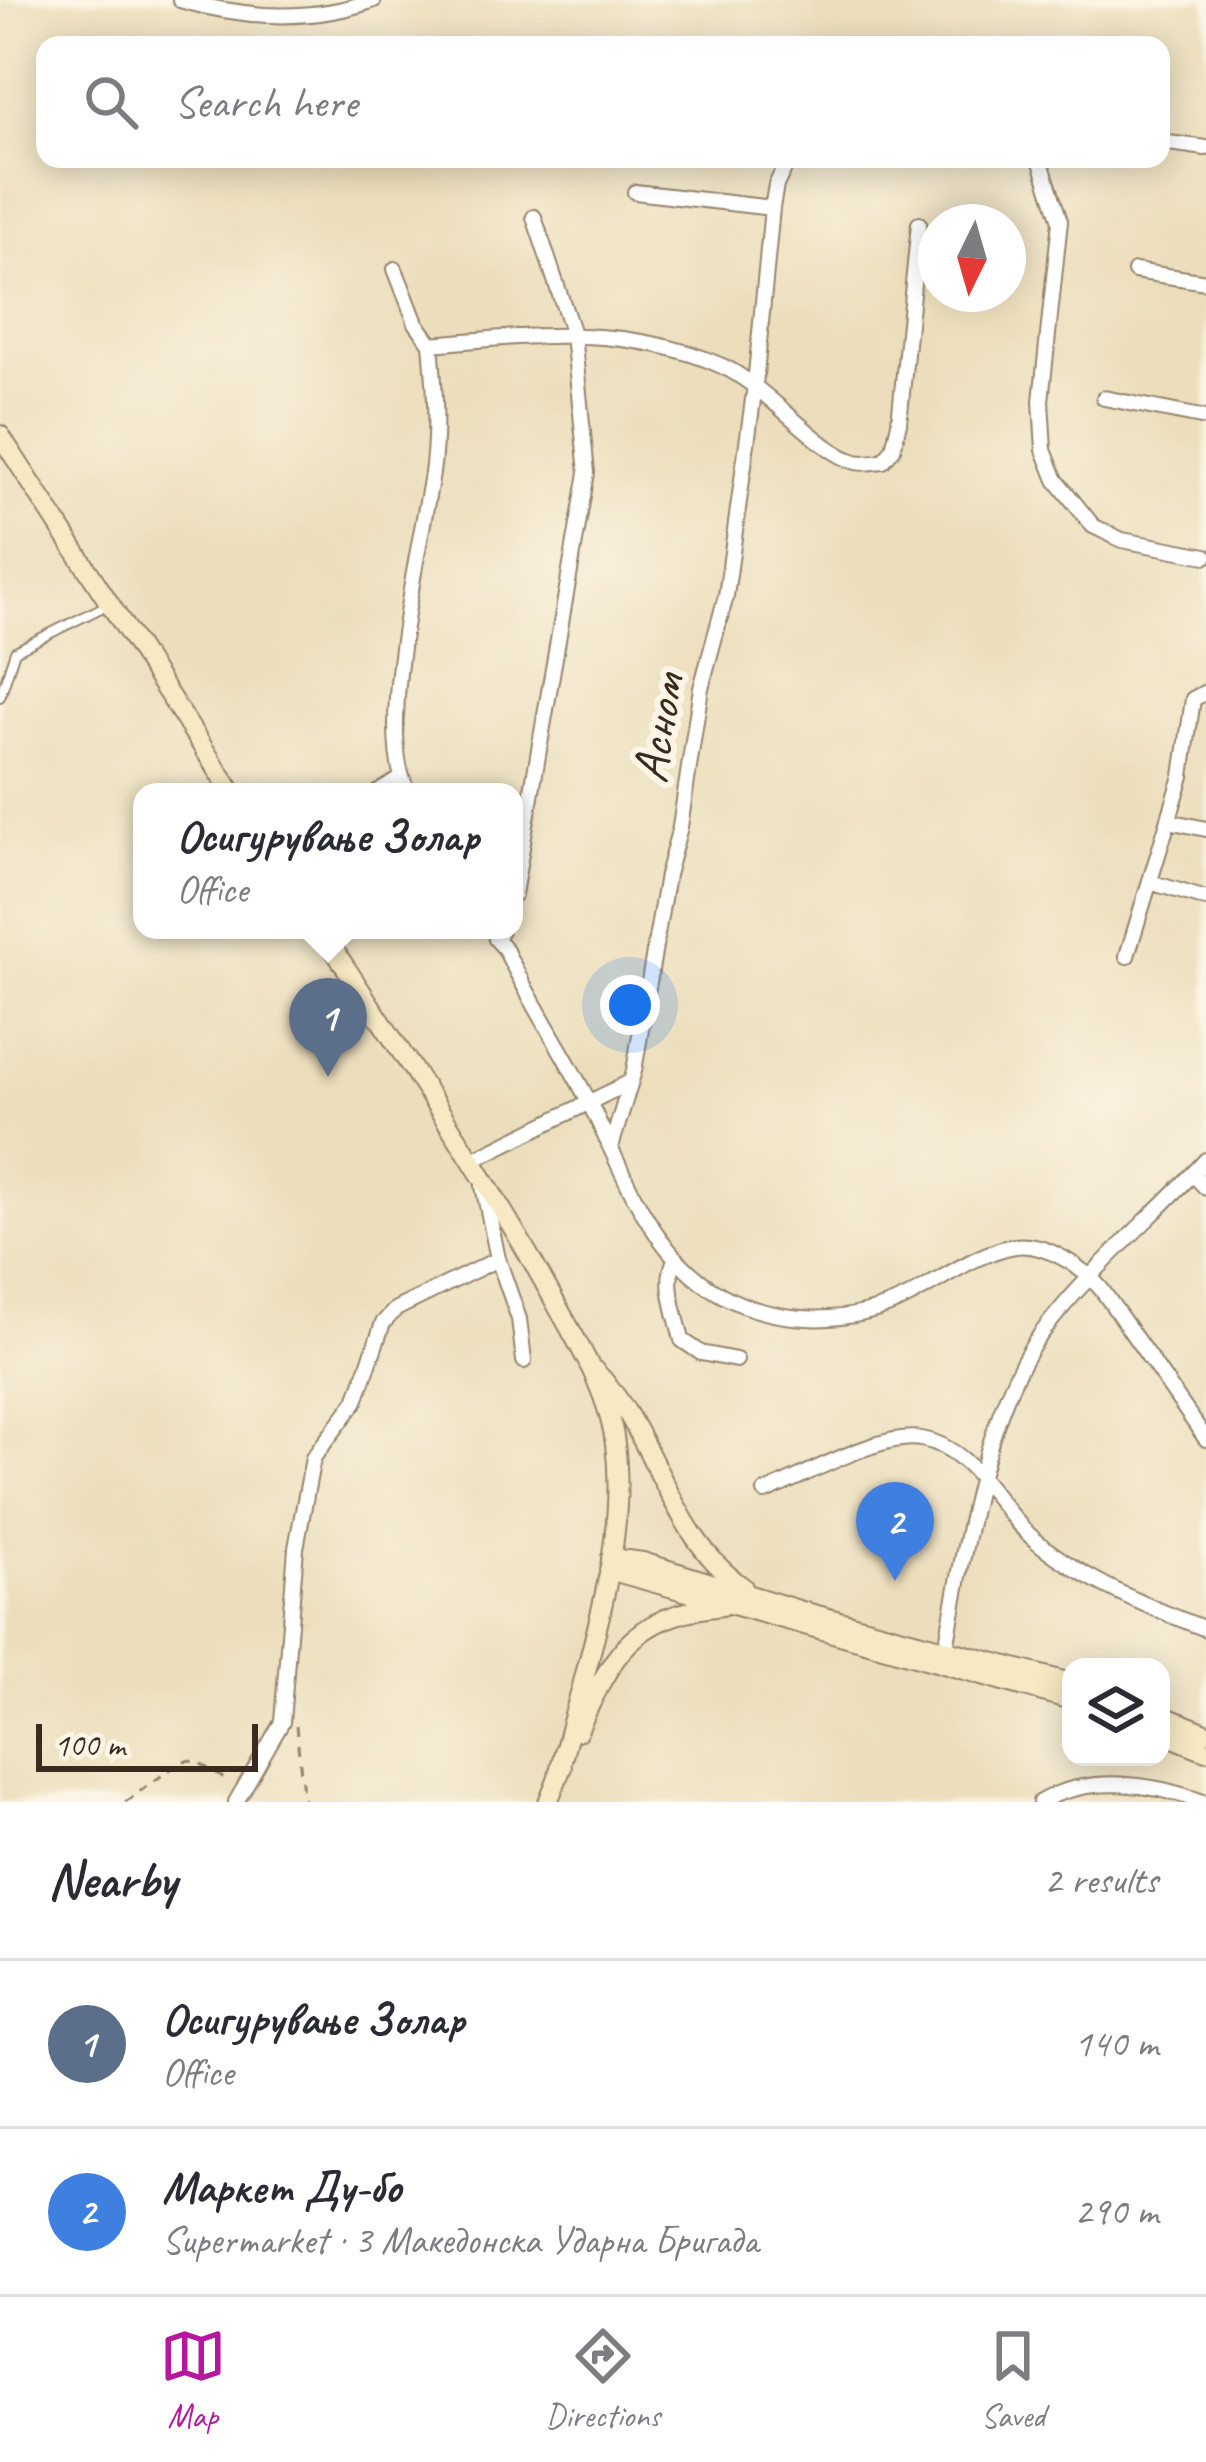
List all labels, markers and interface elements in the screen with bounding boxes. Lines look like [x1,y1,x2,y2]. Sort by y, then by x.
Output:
search box [36,36,1170,168]
icon: search [78,69,144,135]
text: Search here [174,74,357,131]
north arrow [918,204,1026,312]
street label: Асном [617,666,700,787]
popup [133,783,523,939]
text: Осигурување Золар [176,808,480,865]
text: Office [176,865,248,914]
your location [600,975,660,1035]
pin: 1 [289,978,367,1077]
pin: 2 [856,1482,934,1581]
map controls [1062,1658,1170,1766]
button: layers [1062,1658,1170,1766]
scale bar [36,1718,258,1771]
text: 100 m [54,1724,125,1766]
text: Nearby [48,1848,176,1912]
text: 2 results [1044,1856,1158,1905]
text: Осигурување Золар [162,1991,465,2048]
text: 1 [78,2019,96,2068]
text: 140 m [1074,2019,1158,2068]
text: Office [162,2048,233,2097]
text: Маркет Ду-бо [162,2159,401,2216]
text: 2 [78,2187,96,2236]
text: 290 m [1074,2187,1158,2236]
text: Supermarket · 3 Македонска Ударна Бригада [162,2216,758,2265]
tab: Map [160,2323,226,2437]
tab: Directions [546,2323,660,2437]
tab: Saved [980,2323,1046,2437]

